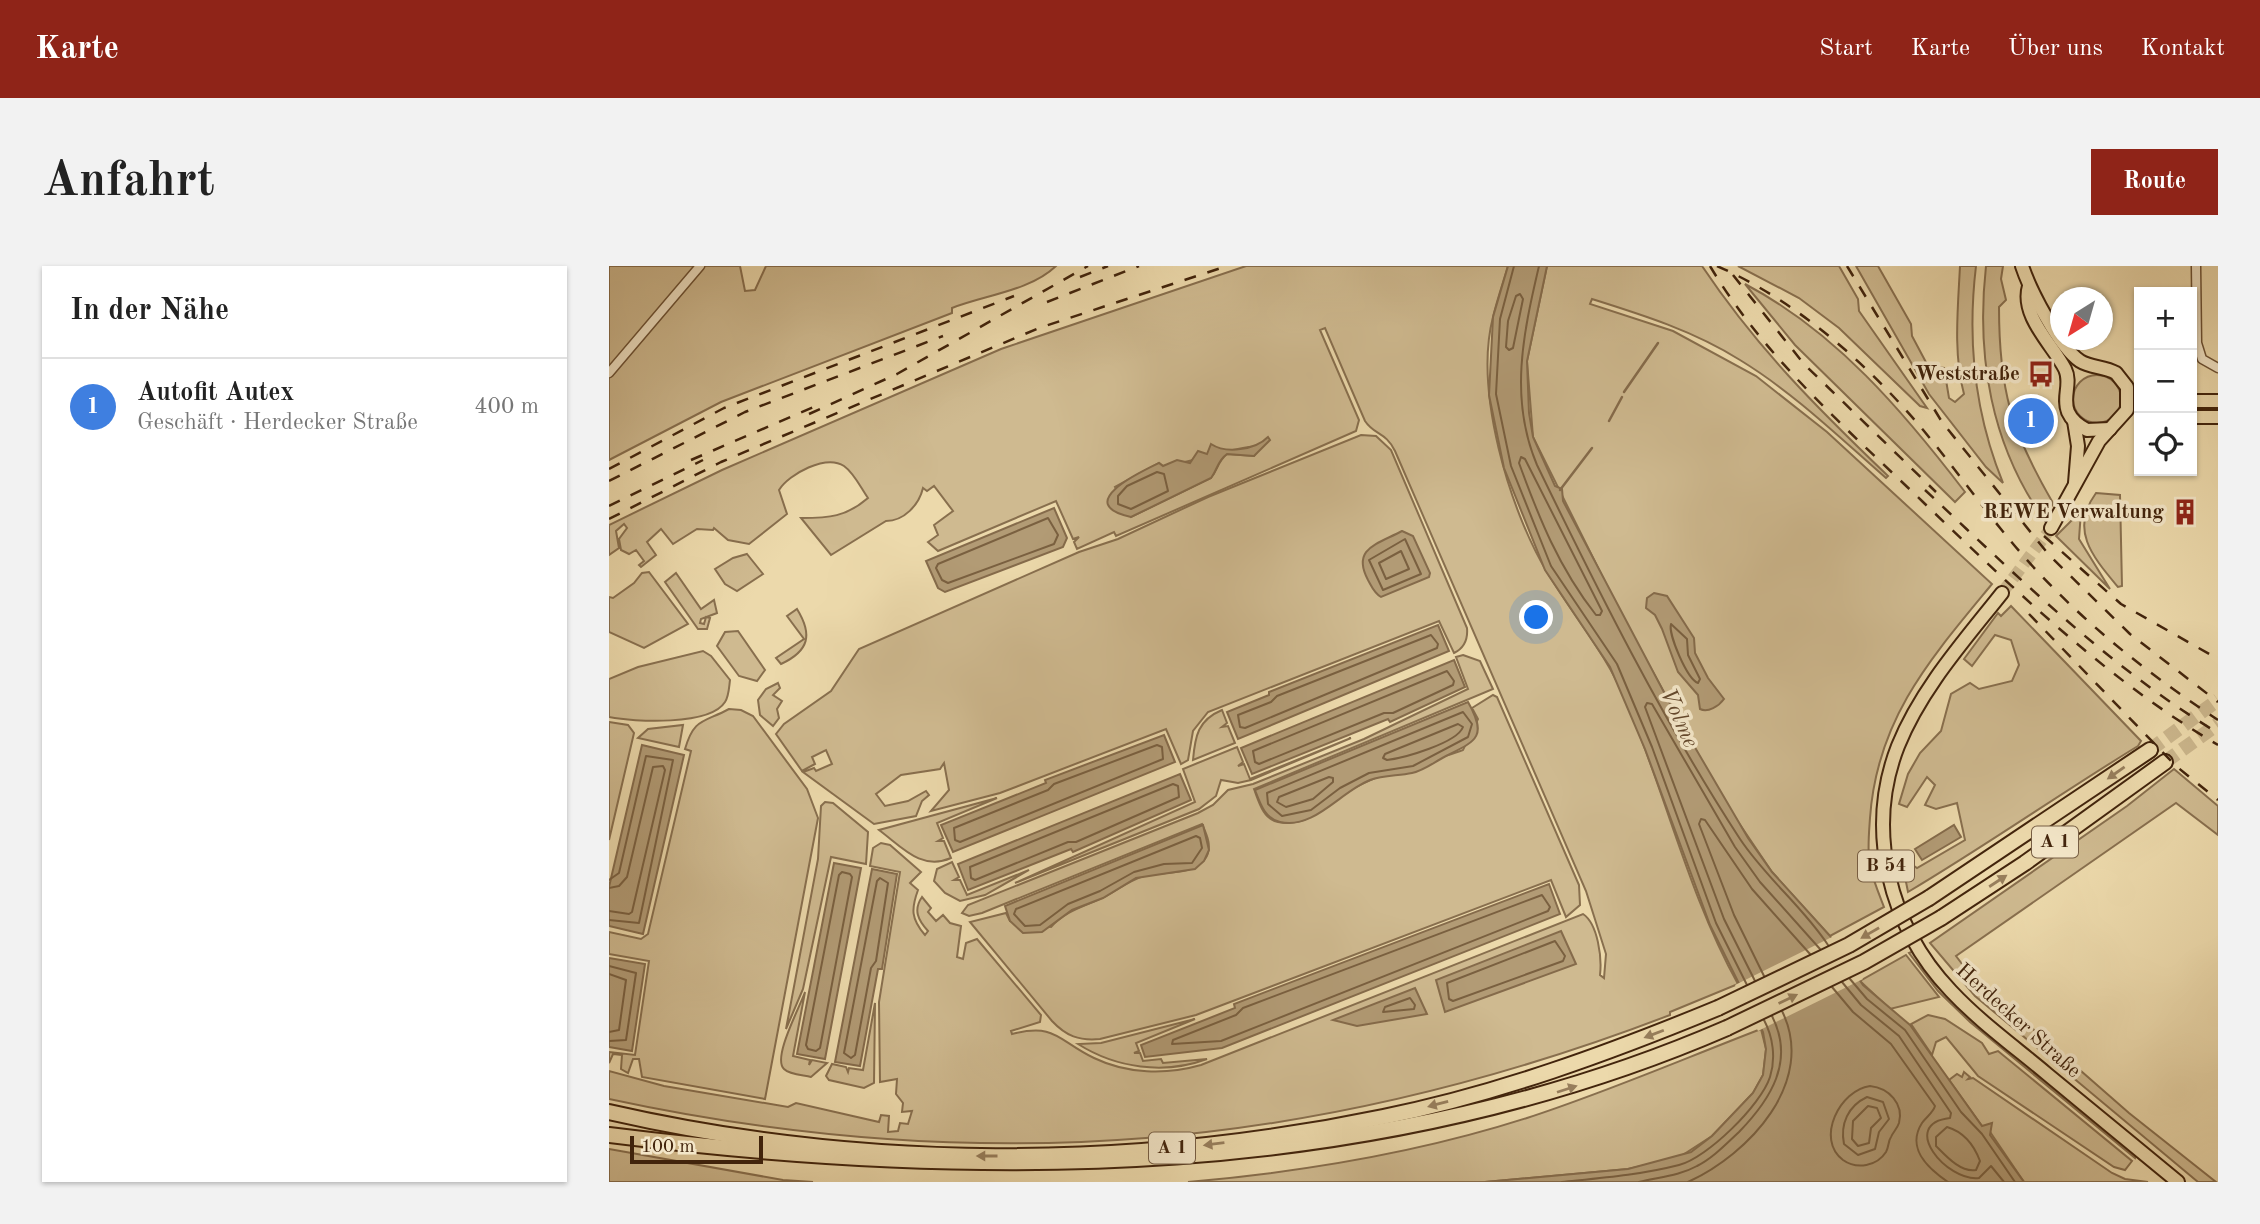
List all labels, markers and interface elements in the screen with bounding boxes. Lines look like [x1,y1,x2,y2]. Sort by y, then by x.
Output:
text: Karte [35,33,119,66]
text: Start [1819,37,1873,61]
text: Karte [1911,37,1970,61]
text: Über uns [2008,37,2103,61]
text: Kontakt [2141,37,2225,61]
button: Route [2091,149,2218,215]
text: Anfahrt [42,158,215,207]
north arrow [2050,287,2113,350]
map controls [2134,287,2197,476]
button: + [2134,287,2197,350]
text: In der Nähe [70,296,229,326]
button: − [2134,350,2197,413]
bus stop icon: Weststraße [2026,359,2056,389]
place label: Weststraße [1915,364,2020,385]
text: Autofit Autex [137,380,294,406]
text: 1 [86,395,100,418]
text: 400 m [474,395,539,418]
pin: 1 [2008,395,2054,447]
text: Geschäft · Herdecker Straße [137,411,418,434]
button: locate [2134,413,2197,476]
building icon: REWE Verwaltung [2170,497,2200,527]
place label: REWE Verwaltung [1983,502,2164,523]
your location [1519,600,1553,634]
water label: Volme [1656,685,1702,751]
one-way arrow [2107,766,2125,780]
road number: A 1 [2032,827,2078,858]
road number: B 54 [1858,850,1914,881]
one-way arrow [1989,874,2008,887]
one-way arrow [1860,926,1880,938]
street label: Herdecker Straße [1952,960,2084,1082]
one-way arrow [1778,993,1798,1004]
one-way arrow [1644,1028,1665,1039]
one-way arrow [1557,1083,1578,1094]
one-way arrow [1427,1099,1449,1110]
road number: A 1 [1149,1132,1195,1164]
scale bar [630,1133,763,1165]
text: 100 m [641,1138,694,1157]
one-way arrow [1203,1138,1225,1149]
one-way arrow [976,1150,998,1162]

